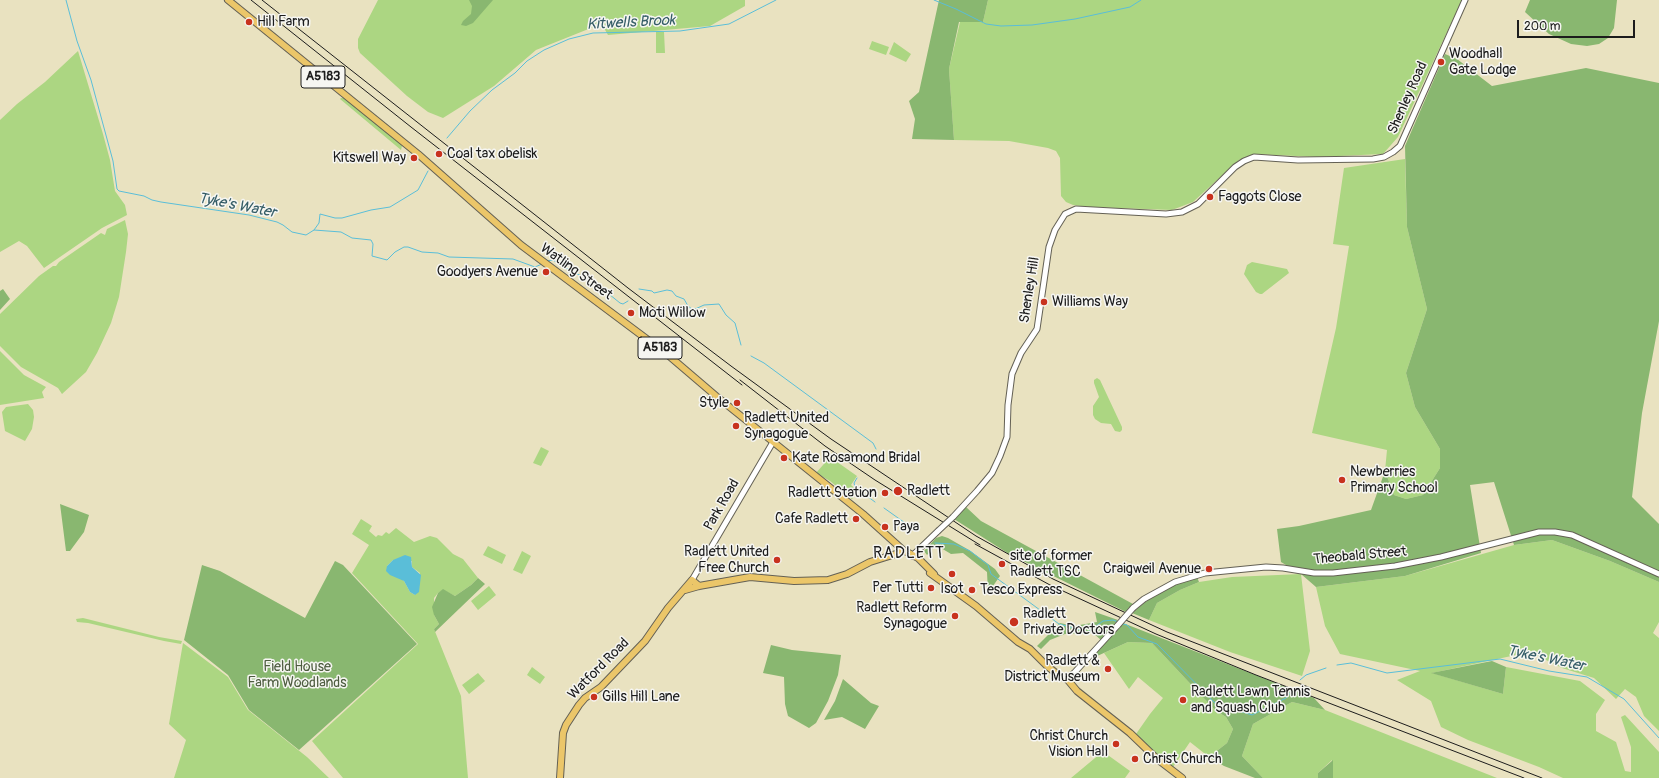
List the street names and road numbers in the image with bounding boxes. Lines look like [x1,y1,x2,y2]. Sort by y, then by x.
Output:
street label: Shenley Road [1385,59,1431,137]
road number: A5183 [301,66,345,88]
street label: Watling Street [537,240,615,304]
street label: Shenley Hill [1016,256,1044,324]
road number: A5183 [638,337,682,359]
street label: Park Road [701,476,743,534]
street label: Theobald Street [1313,544,1407,568]
street label: Watford Road [565,635,633,703]

